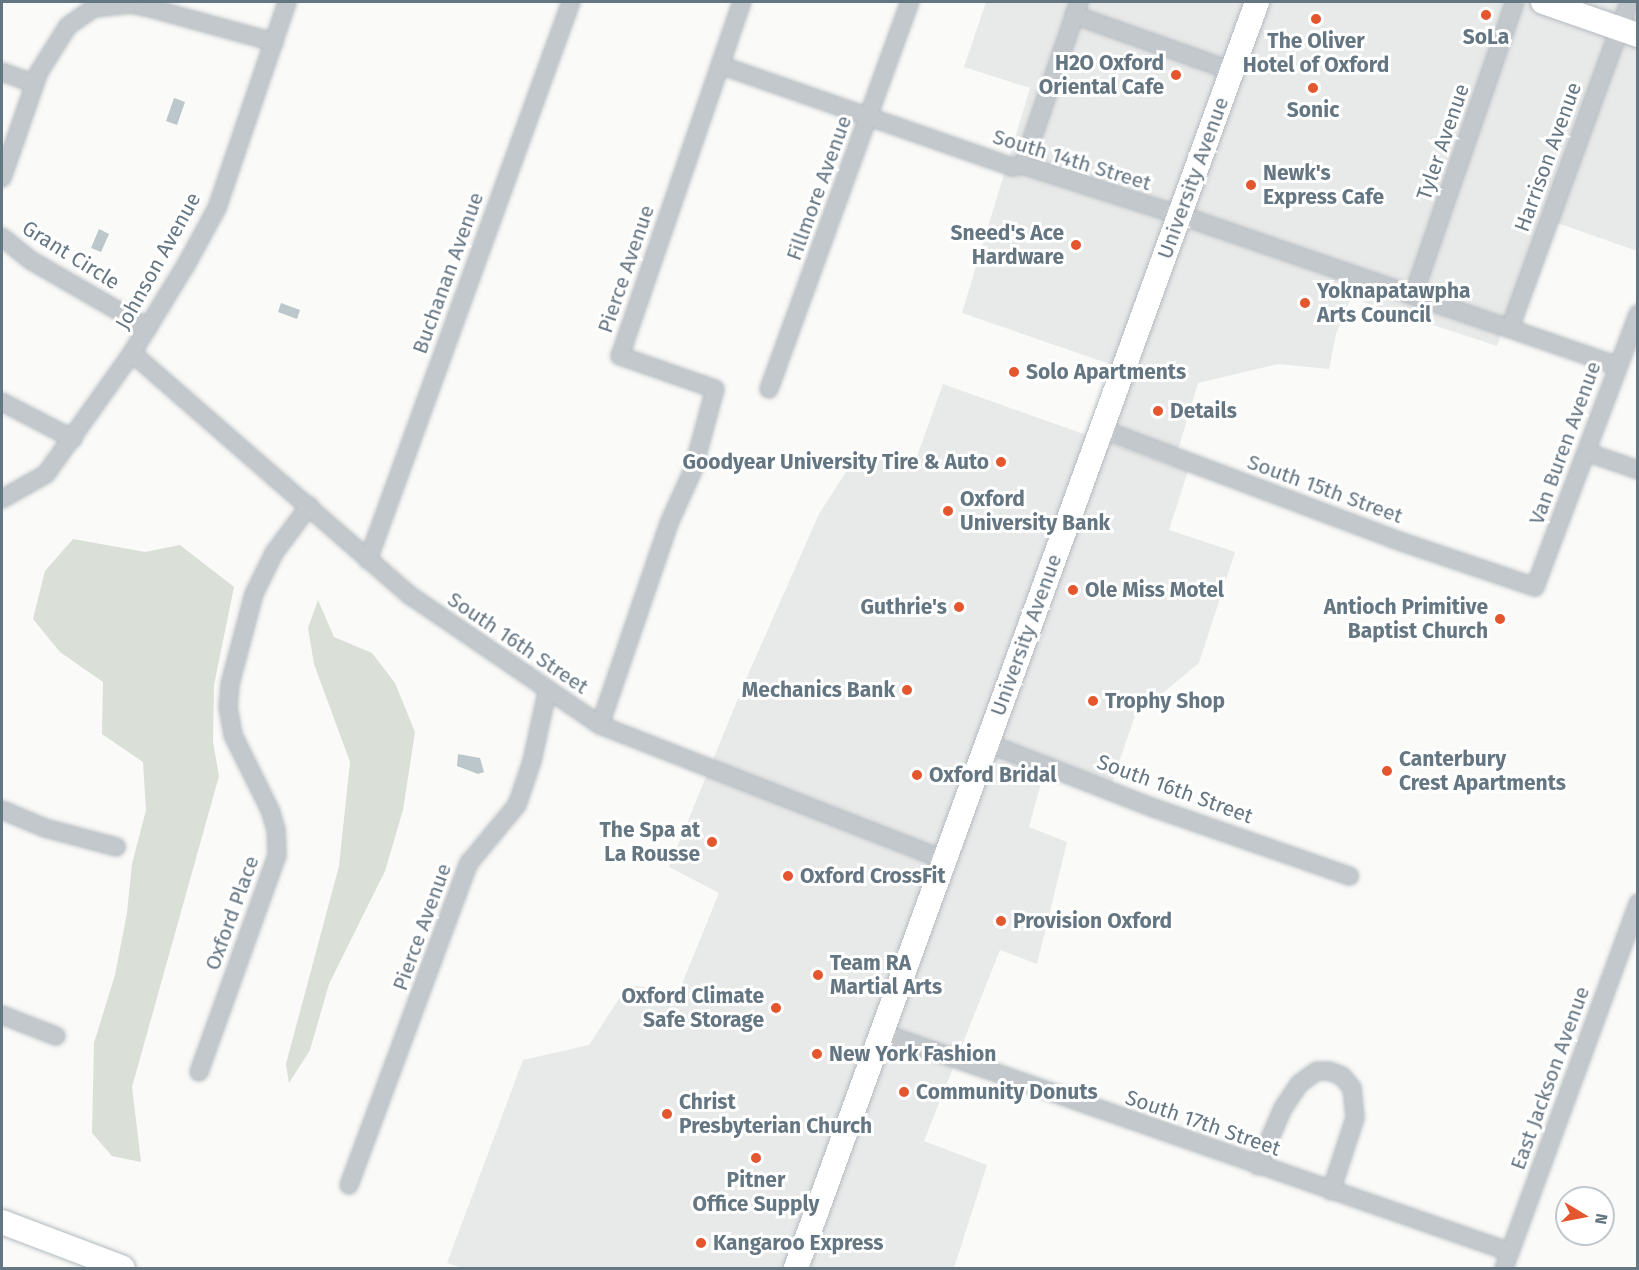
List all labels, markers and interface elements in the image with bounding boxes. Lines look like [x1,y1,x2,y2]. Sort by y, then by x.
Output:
marker: SoLa [1479,8,1493,22]
marker: The Oliver Hotel of Oxford [1309,12,1323,26]
place label: SoLa [1463,24,1509,50]
place label: The Oliver Hotel of Oxford [1243,28,1389,78]
place label: H2O Oxford Oriental Cafe [1039,50,1164,100]
marker: H2O Oxford Oriental Cafe [1169,68,1183,82]
street label: Harrison Avenue [1509,79,1587,235]
marker: Sonic [1306,81,1320,95]
street label: Tyler Avenue [1411,81,1475,203]
street label: University Avenue [1152,94,1234,262]
place label: Sonic [1287,97,1339,123]
street label: Fillmore Avenue [781,112,857,264]
street label: South 14th Street [990,124,1154,196]
place label: Newk's Express Cafe [1263,160,1384,210]
marker: Newk's Express Cafe [1244,178,1258,192]
street label: Johnson Avenue [110,188,206,334]
street label: Buchanan Avenue [407,189,489,357]
street label: Pierce Avenue [592,202,660,336]
street label: Grant Circle [18,215,124,295]
place label: Sneed's Ace Hardware [951,220,1064,270]
marker: Sneed's Ace Hardware [1069,238,1083,252]
place label: Yoknapatawpha Arts Council [1317,278,1471,328]
marker: Yoknapatawpha Arts Council [1298,296,1312,310]
street label: Van Buren Avenue [1524,358,1606,528]
place label: Solo Apartments [1026,359,1186,385]
marker: Solo Apartments [1007,365,1021,379]
place label: Details [1170,398,1237,424]
marker: Details [1151,404,1165,418]
place label: Goodyear University Tire & Auto [682,449,989,475]
street label: South 15th Street [1244,449,1406,529]
marker: Goodyear University Tire & Auto [994,455,1008,469]
place label: Oxford University Bank [960,486,1110,536]
marker: Oxford University Bank [941,504,955,518]
street label: University Avenue [985,551,1067,719]
place label: Ole Miss Motel [1085,577,1224,603]
marker: Ole Miss Motel [1066,583,1080,597]
street label: South 16th Street [443,587,593,699]
place label: Guthrie's [861,594,947,620]
place label: Antioch Primitive Baptist Church [1324,594,1488,644]
marker: Guthrie's [952,600,966,614]
marker: Antioch Primitive Baptist Church [1493,612,1507,626]
place label: Mechanics Bank [742,677,895,703]
marker: Mechanics Bank [900,683,914,697]
place label: Trophy Shop [1105,688,1225,714]
marker: Trophy Shop [1086,694,1100,708]
place label: Canterbury Crest Apartments [1399,746,1566,796]
street label: South 16th Street [1094,749,1256,829]
place label: Oxford Bridal [929,762,1056,788]
marker: Canterbury Crest Apartments [1380,764,1394,778]
marker: Oxford Bridal [910,768,924,782]
place label: The Spa at La Rousse [600,817,700,867]
marker: The Spa at La Rousse [705,835,719,849]
street label: Oxford Place [200,852,264,974]
street label: Pierce Avenue [387,860,457,994]
place label: Oxford CrossFit [800,863,946,889]
marker: Oxford CrossFit [781,869,795,883]
place label: Provision Oxford [1013,908,1172,934]
marker: Provision Oxford [994,914,1008,928]
place label: Team RA Martial Arts [830,950,942,1000]
marker: Team RA Martial Arts [811,968,825,982]
place label: Oxford Climate Safe Storage [621,983,764,1033]
street label: East Jackson Avenue [1505,983,1595,1173]
marker: Oxford Climate Safe Storage [769,1001,783,1015]
place label: New York Fashion [829,1041,996,1067]
marker: New York Fashion [810,1047,824,1061]
place label: Community Donuts [916,1079,1098,1105]
marker: Community Donuts [897,1085,911,1099]
street label: South 17th Street [1122,1085,1284,1161]
place label: Christ Presbyterian Church [679,1089,872,1139]
marker: Christ Presbyterian Church [660,1107,674,1121]
marker: Pitner Office Supply [749,1151,763,1165]
place label: Pitner Office Supply [693,1167,819,1217]
north arrow [1555,1186,1615,1246]
text: N [1591,1212,1612,1226]
place label: Kangaroo Express [713,1230,883,1256]
marker: Kangaroo Express [694,1236,708,1250]

